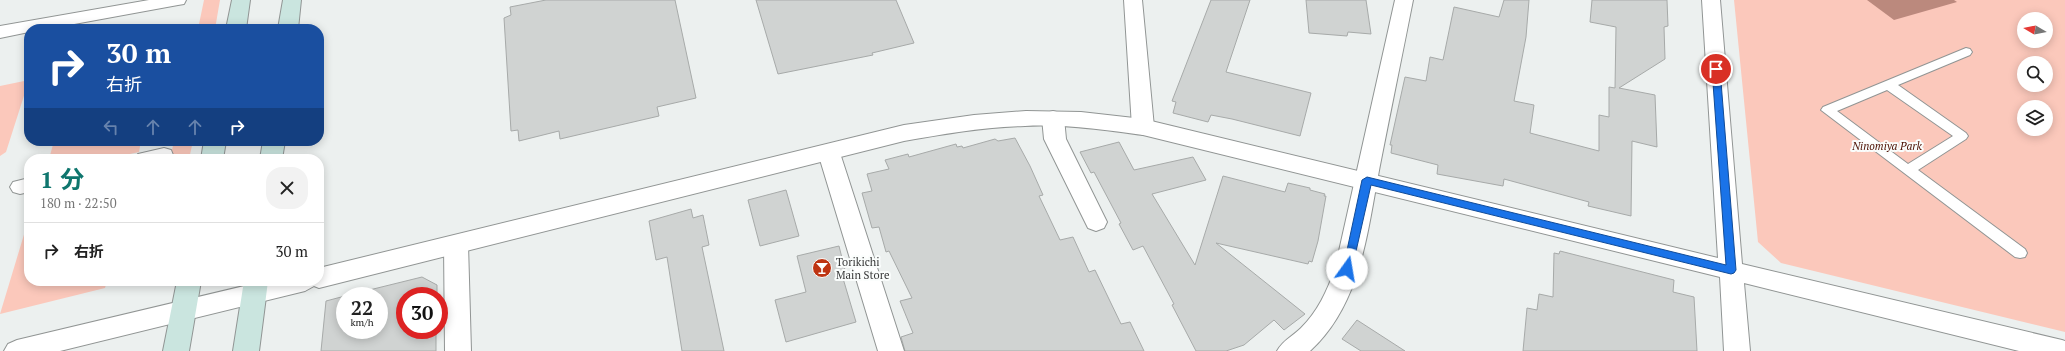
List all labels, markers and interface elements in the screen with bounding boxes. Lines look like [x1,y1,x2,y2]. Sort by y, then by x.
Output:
north arrow [2017,12,2053,48]
map controls [2017,12,2053,136]
text: 30 m [106,34,171,71]
icon: right [40,40,92,92]
pin [1699,52,1733,86]
button: search [2017,56,2053,92]
icon: arrive [1705,58,1727,80]
text: 右折 [106,72,142,96]
button: layers [2017,100,2053,136]
icon: left [100,116,122,138]
icon: ahead [142,116,164,138]
icon: ahead [184,116,206,138]
icon: right [226,116,248,138]
park label: Ninomiya Park [1851,139,1923,153]
text: 1 分 [40,163,84,195]
button: close [266,167,308,209]
text: 180 m · 22:50 [40,194,117,212]
icon: right [40,240,62,262]
text: 右折 [74,241,104,261]
text: 30 m [275,241,308,261]
position arrow [1326,248,1368,290]
place label: Torikichi Main Store [836,255,890,282]
bar icon: Torikichi Main Store [811,257,833,279]
speed limit sign: 30 [396,287,448,339]
text: 22 [351,294,373,321]
text: km/h [350,316,374,329]

